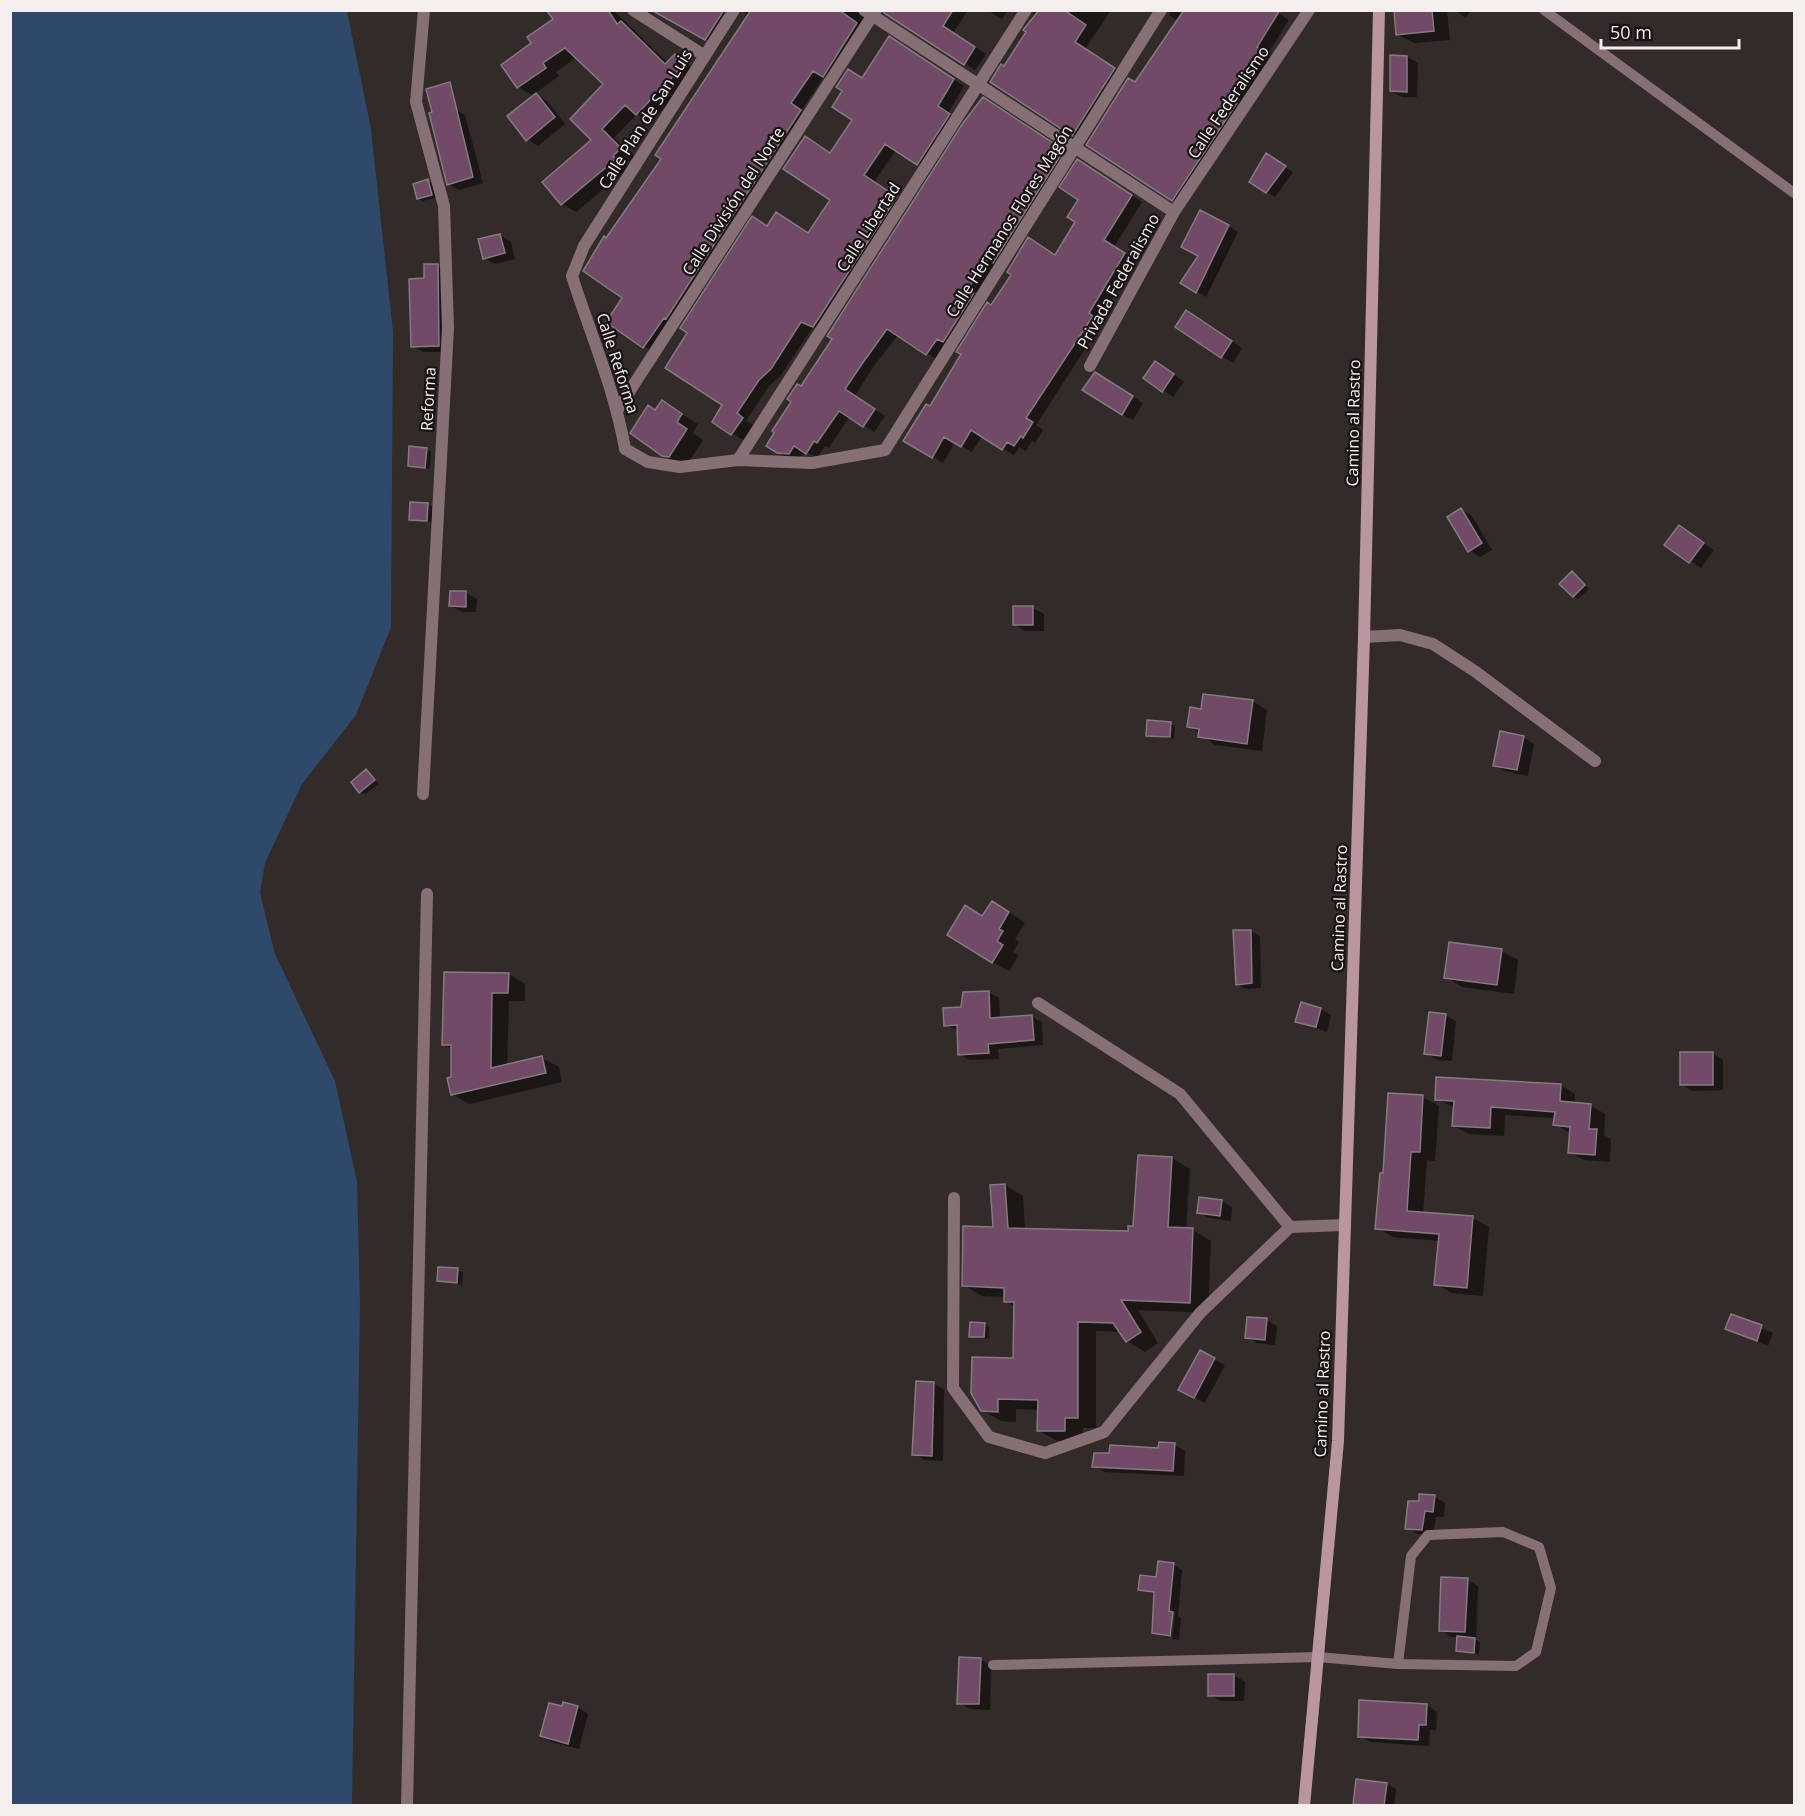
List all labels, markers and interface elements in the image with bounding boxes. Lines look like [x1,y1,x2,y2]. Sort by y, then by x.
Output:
scale bar [1601,12,1739,50]
text: 50 m [1610,20,1652,44]
street label: Calle Federalismo [1182,41,1274,163]
street label: Calle Plan de San Luis [593,45,697,193]
street label: Calle Hermanos Flores Magón [941,121,1077,321]
street label: Calle División del Norte [677,122,789,280]
street label: Calle Libertad [831,178,905,276]
street label: Privada Federalismo [1072,209,1164,353]
street label: Calle Reforma [591,310,645,416]
street label: Camino al Rastro [1341,359,1365,487]
street label: Reforma [415,366,441,432]
street label: Camino al Rastro [1326,844,1352,972]
street label: Camino al Rastro [1309,1330,1335,1458]

